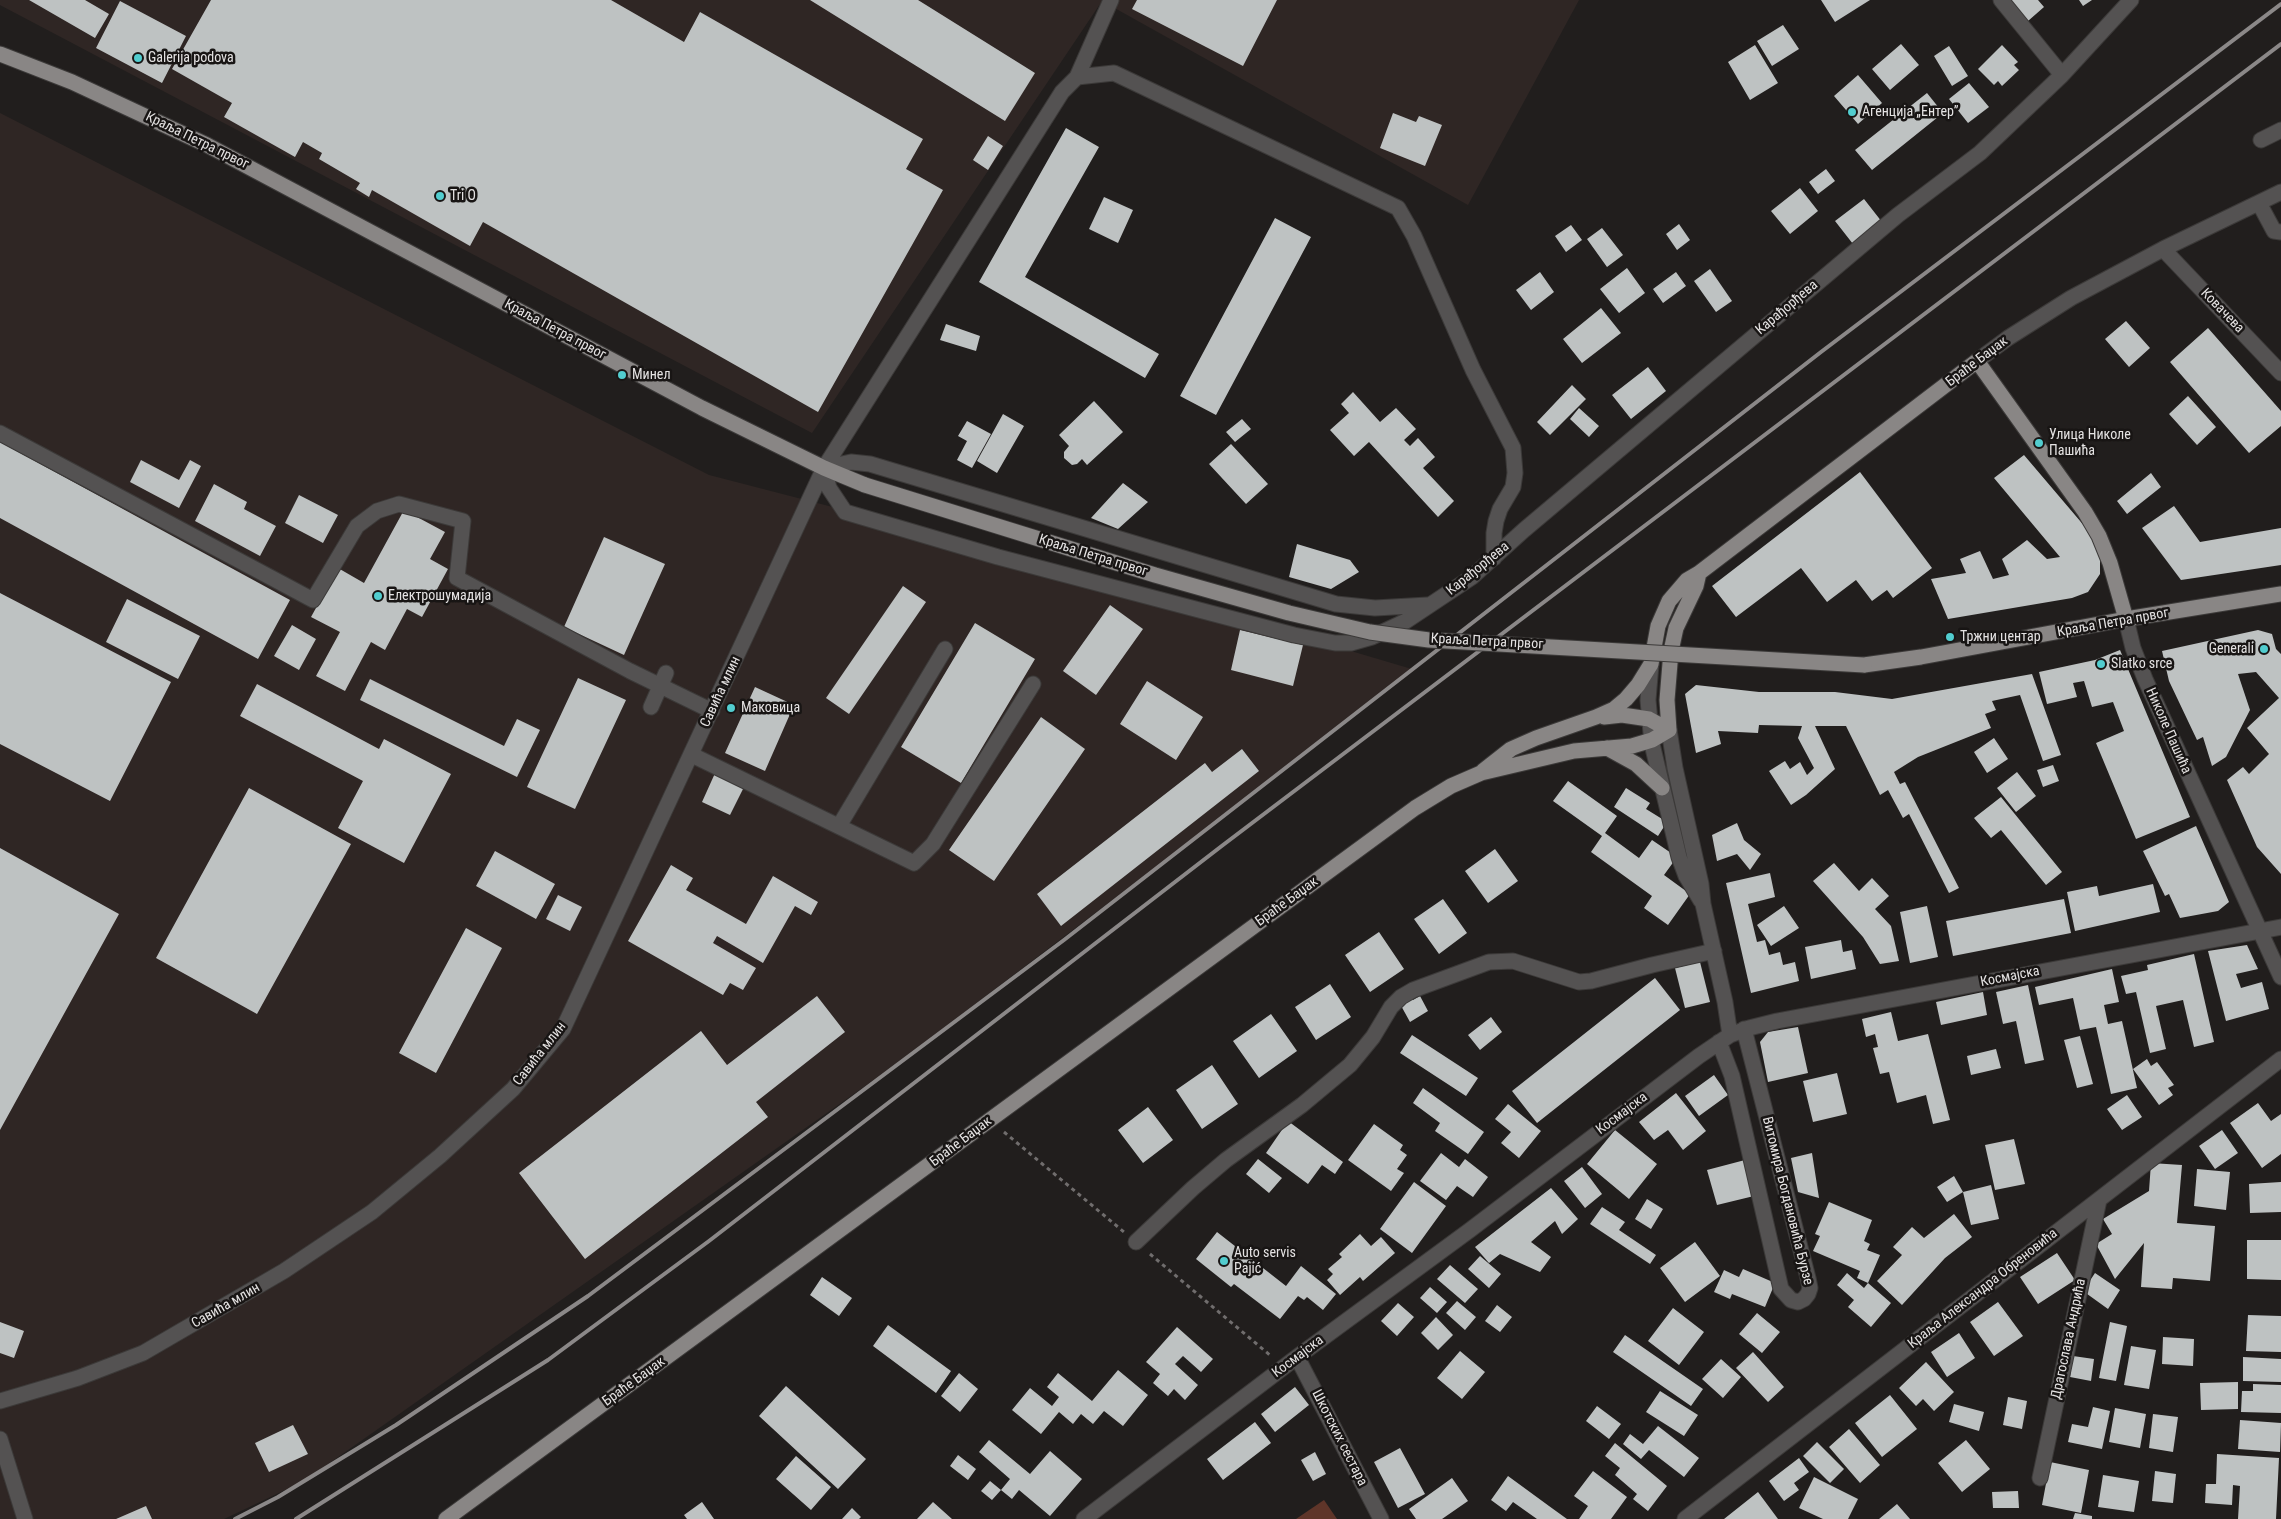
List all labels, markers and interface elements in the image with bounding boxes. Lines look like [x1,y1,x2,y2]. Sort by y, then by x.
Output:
place label: Galerija podova [148,50,234,66]
marker: Galerija podova [132,52,144,64]
place label: Агенција „Ентер” [1862,104,1958,120]
marker: Агенција „Ентер” [1846,106,1858,118]
street label: Краља Петра првог [143,109,251,173]
place label: Tri O [450,188,476,204]
marker: Tri O [434,190,446,202]
street label: Карађорђева [1753,277,1821,339]
street label: Ковачева [2197,285,2247,337]
street label: Краља Петра првог [501,296,609,364]
street label: Браће Баџак [1943,333,2011,391]
place label: Минел [632,367,671,383]
marker: Минел [616,369,628,381]
place label: Улица Николе Пашића [2049,427,2131,460]
marker: Улица Николе Пашића [2033,437,2045,449]
street label: Краља Петра првог [1037,531,1149,581]
street label: Карађорђева [1443,539,1513,599]
place label: Електрошумадија [388,588,491,604]
marker: Електрошумадија [372,590,384,602]
street label: Краља Петра првог [2056,605,2170,641]
place label: Тржни центар [1960,629,2041,645]
street label: Краља Петра првог [1430,631,1544,653]
marker: Тржни центар [1944,631,1956,643]
place label: Generali [2209,641,2254,657]
marker: Generali [2258,643,2270,655]
street label: Савића млин [697,654,745,730]
place label: Slatko srce [2111,656,2172,672]
marker: Slatko srce [2095,658,2107,670]
street label: Николе Пашића [2142,685,2194,777]
place label: Маковица [741,700,800,716]
marker: Маковица [725,702,737,714]
street label: Браће Баџак [1253,874,1321,930]
street label: Космајска [1979,963,2041,991]
street label: Савића млин [510,1019,570,1089]
street label: Космајска [1593,1089,1651,1139]
street label: Браће Баџак [927,1113,995,1171]
street label: Витомира Богдановића Бурзе [1758,1115,1816,1287]
street label: Краља Александра Обреновића [1905,1225,2061,1353]
place label: Auto servis Pajić [1234,1245,1296,1278]
marker: Auto servis Pajić [1218,1255,1230,1267]
street label: Драгослава Андрића [2048,1277,2090,1401]
street label: Савића млин [189,1280,263,1332]
street label: Космајска [1269,1332,1327,1382]
street label: Браће Баџак [600,1354,668,1410]
street label: Шкотских сестара [1308,1387,1370,1489]

